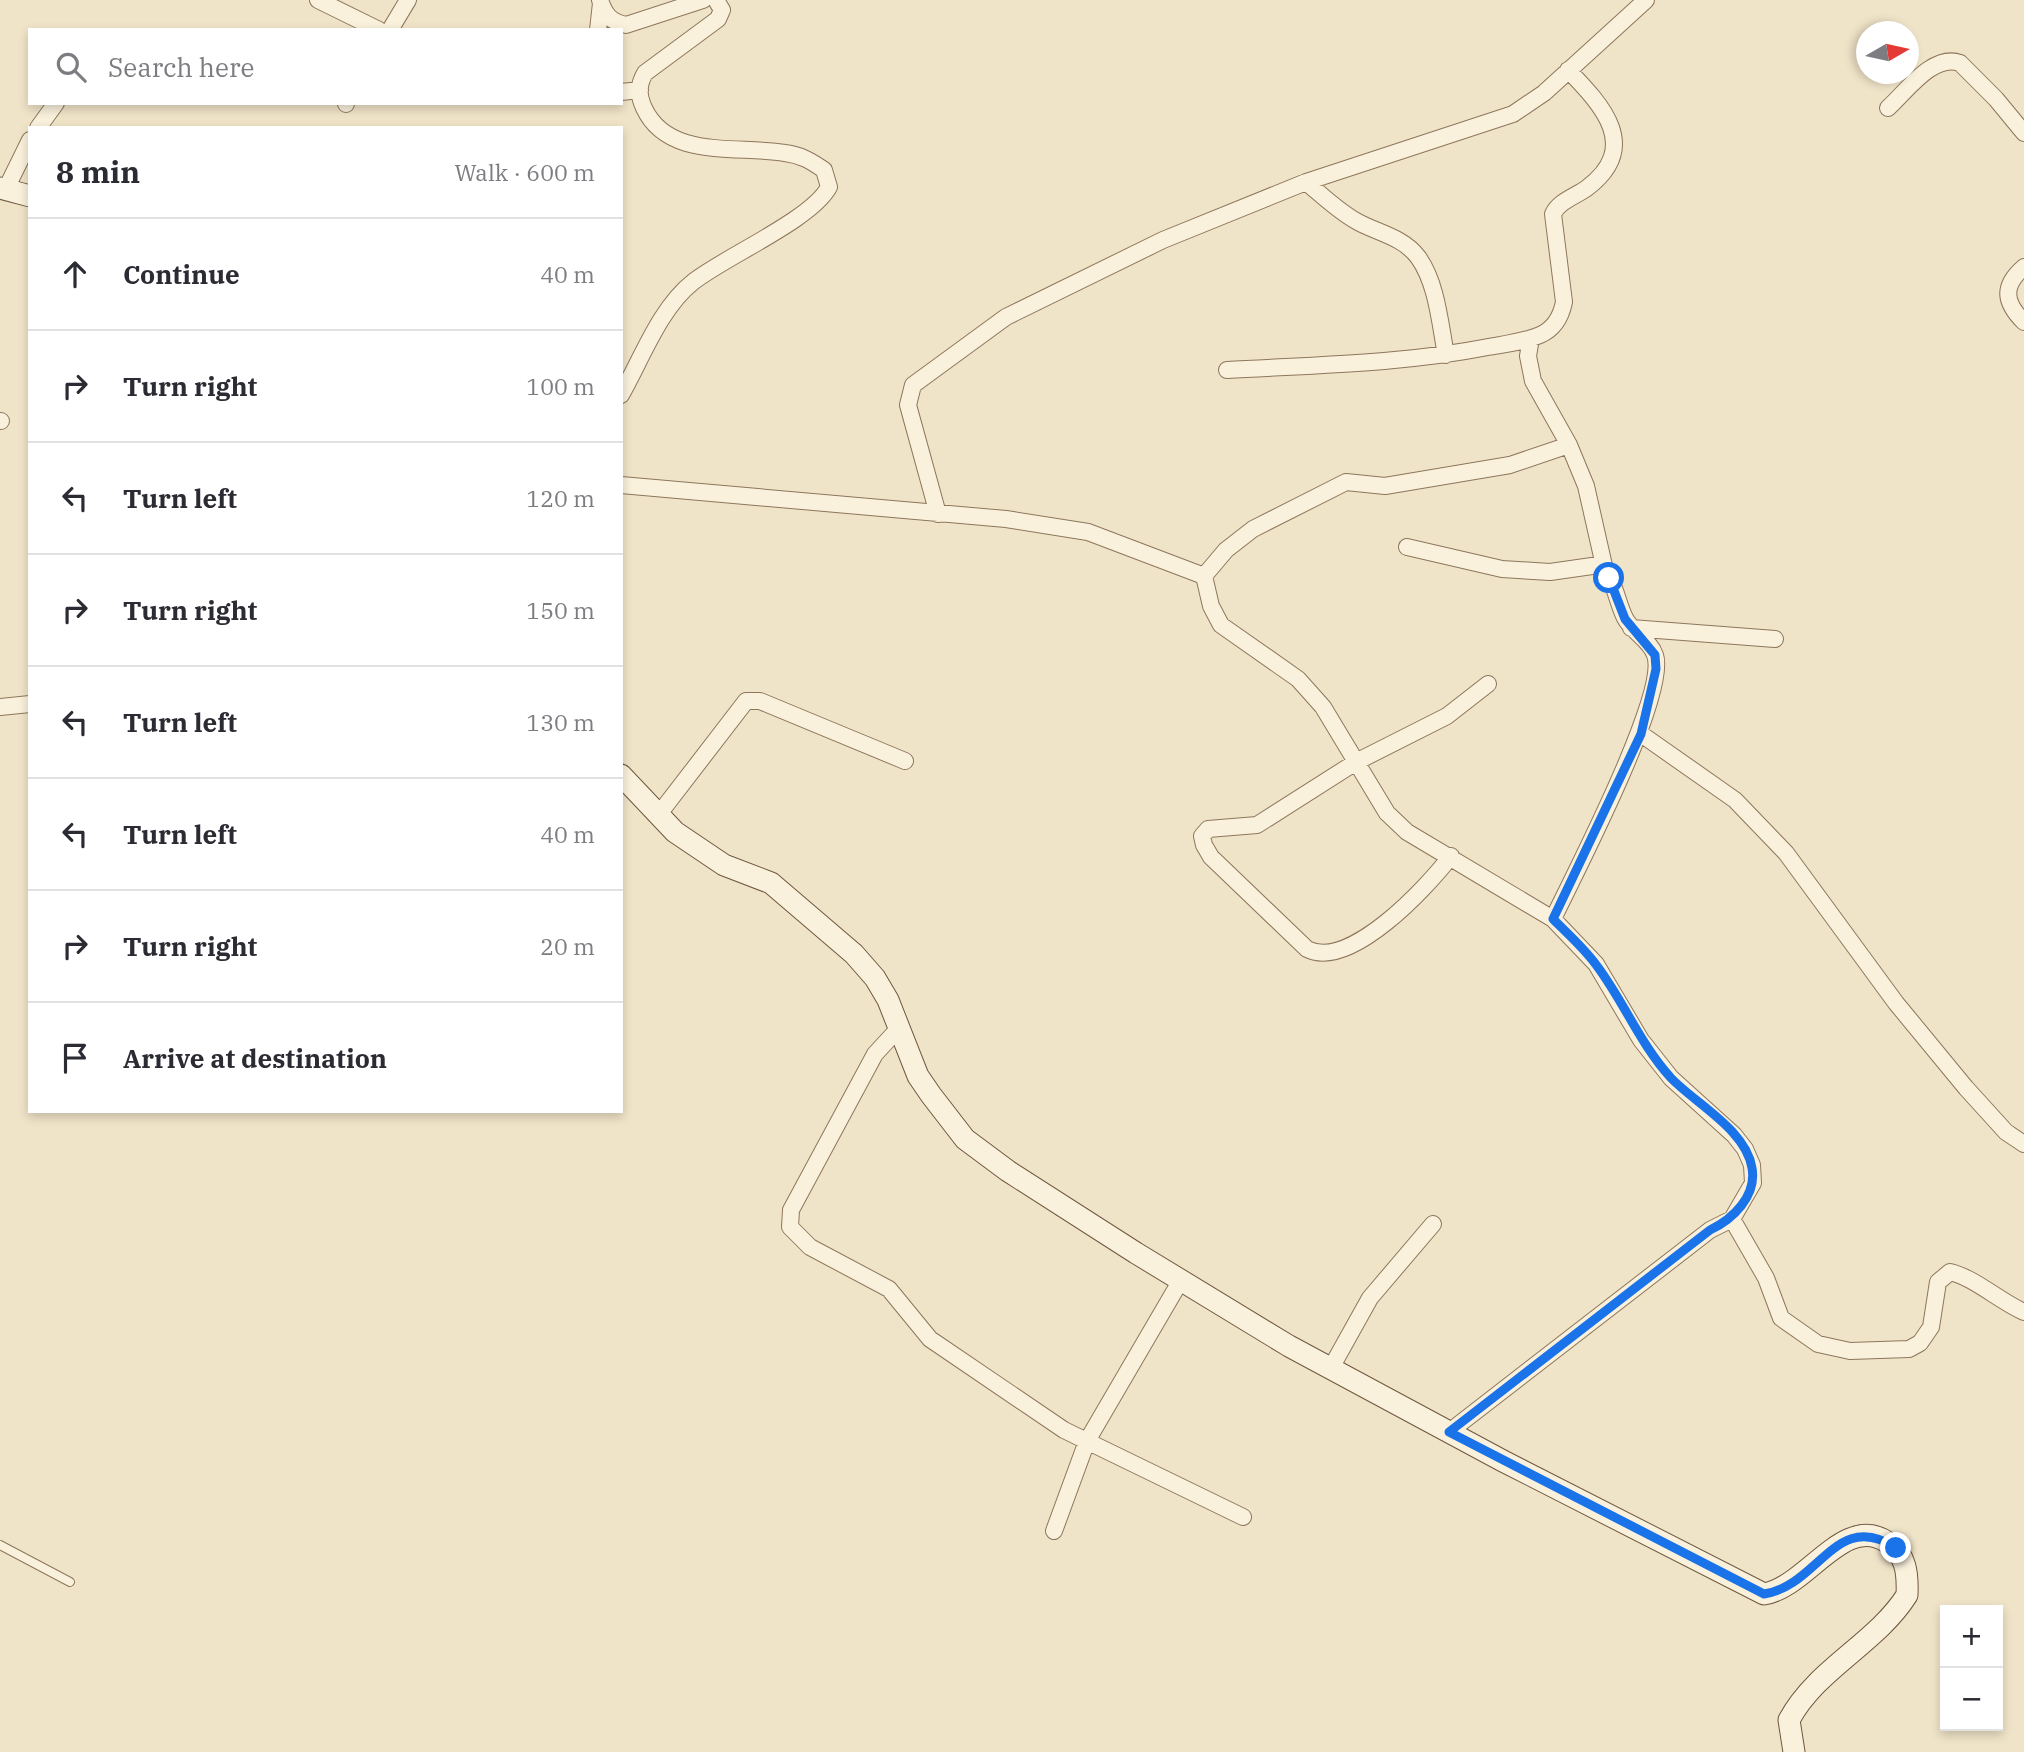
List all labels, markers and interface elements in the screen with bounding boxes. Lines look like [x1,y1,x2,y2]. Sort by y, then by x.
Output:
north arrow [1856,21,1919,84]
search box [28,28,623,105]
icon: search [52,48,90,86]
text: Search here [108,50,254,84]
text: 8 min [56,152,140,191]
text: Walk · 600 m [454,157,595,187]
icon: ahead [56,255,94,293]
text: Continue [123,257,240,291]
text: 40 m [540,259,595,289]
icon: right [56,367,94,405]
text: Turn right [123,369,257,403]
text: 100 m [526,371,595,401]
icon: left [56,479,94,517]
text: Turn left [123,481,237,515]
text: 120 m [526,483,595,513]
route start [1593,562,1624,593]
icon: right [56,591,94,629]
text: Turn right [123,593,257,627]
text: 150 m [526,595,595,625]
icon: left [56,703,94,741]
text: Turn left [123,705,237,739]
text: 130 m [526,707,595,737]
icon: left [56,815,94,853]
text: Turn left [123,817,237,851]
text: 40 m [540,819,595,849]
icon: right [56,927,94,965]
text: Turn right [123,929,257,963]
text: 20 m [540,931,595,961]
icon: arrive [56,1039,94,1077]
text: Arrive at destination [123,1041,387,1075]
route end [1880,1532,1911,1563]
map controls [1940,1605,2003,1731]
button: + [1940,1605,2003,1668]
button: − [1940,1668,2003,1731]

